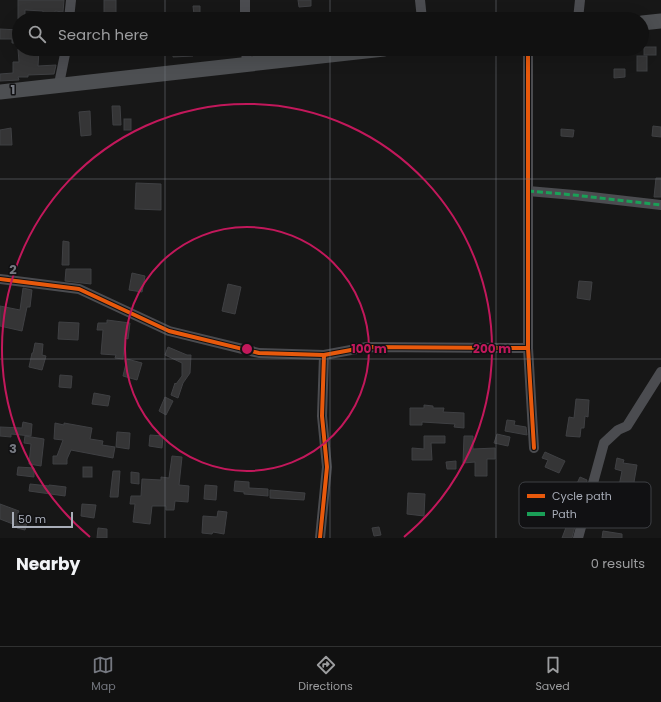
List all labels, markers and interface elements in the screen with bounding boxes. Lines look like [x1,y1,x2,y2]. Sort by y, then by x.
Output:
search box [12,12,649,56]
icon: search [26,23,48,45]
text: Search here [58,24,148,45]
text: 1 [11,80,15,99]
text: 2 [9,260,17,279]
text: 100 m [351,340,387,357]
text: 200 m [473,340,511,357]
centre of rings [240,342,254,356]
text: 3 [9,439,17,458]
legend [519,482,651,528]
text: Cycle path [552,488,612,504]
text: Path [552,506,577,522]
scale bar [12,510,73,529]
text: 50 m [18,511,46,527]
text: Nearby [16,552,80,576]
text: 0 results [591,554,645,573]
tab: Map [91,654,116,695]
tab: Directions [298,654,353,695]
tab: Saved [535,654,570,695]

